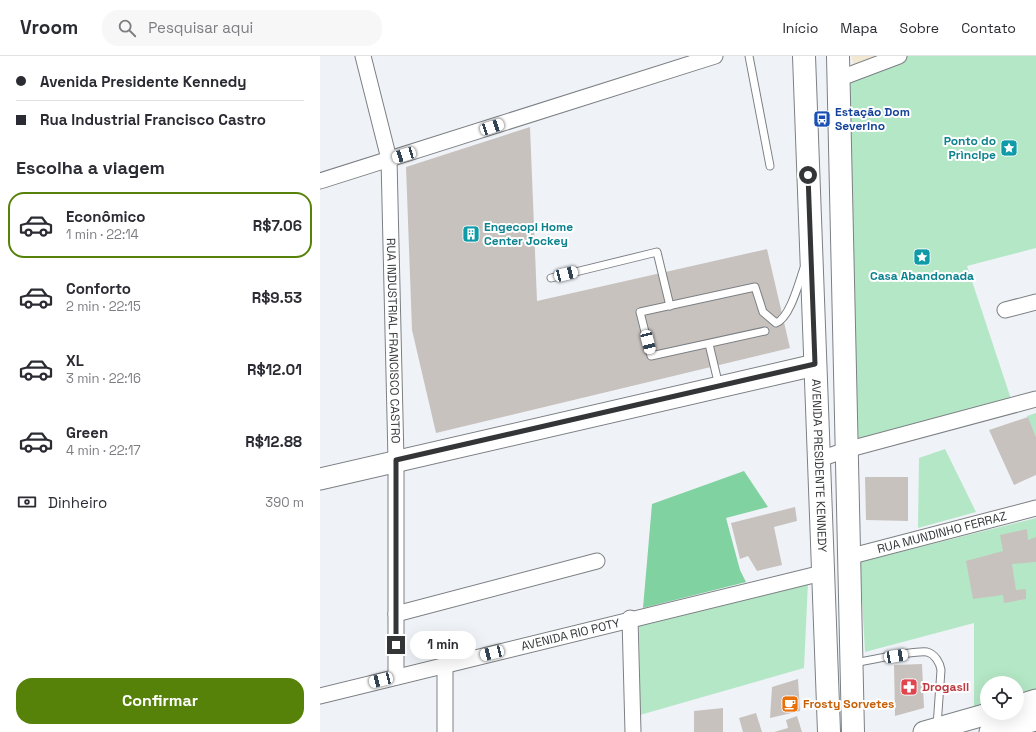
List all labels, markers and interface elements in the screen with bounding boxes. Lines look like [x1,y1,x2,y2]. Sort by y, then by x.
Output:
search box [102,10,382,46]
text: Vroom [20,15,78,40]
icon: search [116,17,138,39]
text: Pesquisar aqui [148,18,253,37]
text: Início [782,19,818,37]
text: Mapa [840,19,878,37]
text: Sobre [900,19,939,37]
text: Contato [961,19,1016,37]
text: Avenida Presidente Kennedy [40,72,247,91]
place label: Estação Dom Severino [835,104,910,134]
bus stop icon: Estação Dom Severino [812,109,832,129]
text: Rua Industrial Francisco Castro [40,110,266,129]
car [479,118,505,136]
place label: Ponto do Prìncipe [944,133,996,163]
place icon: Ponto do Prìncipe [999,138,1019,158]
car [391,146,417,164]
text: Escolha a viagem [16,156,165,179]
route start [799,166,817,184]
icon: car [18,207,54,243]
text: Econômico [66,207,145,226]
text: R$7.06 [253,216,302,235]
place label: Engecopi Home Center Jockey [484,219,573,249]
building icon: Engecopi Home Center Jockey [461,224,481,244]
text: 1 min · 22:14 [66,226,139,243]
street label: RUA INDUSTRIAL FRANCISCO CASTRO [383,238,404,444]
place icon: Casa Abandonada [912,247,932,267]
car [553,265,579,283]
place label: Casa Abandonada [870,268,974,284]
icon: car [18,279,54,315]
text: Conforto [66,279,131,298]
text: R$9.53 [252,288,302,307]
text: 2 min · 22:15 [66,298,141,315]
car [639,329,657,355]
icon: car [18,351,54,387]
text: XL [66,351,84,370]
text: R$12.01 [247,360,302,379]
text: 3 min · 22:16 [66,370,141,387]
street label: AVENIDA PRESIDENTE KENNEDY [808,379,830,553]
icon: car [18,423,54,459]
text: Green [66,423,108,442]
text: R$12.88 [245,432,302,451]
text: 4 min · 22:17 [66,442,141,459]
icon: cash [16,491,38,513]
text: Dinheiro [48,493,107,512]
text: 390 m [265,494,304,511]
street label: RUA MUNDINHO FERRAZ [875,508,1008,557]
street label: AVENIDA RIO POTY [519,615,622,654]
callout: 1 min [410,631,476,659]
route end [387,636,405,654]
text: 1 min [427,636,459,653]
car [479,644,505,662]
car [883,648,909,664]
car [368,671,394,689]
map controls [980,676,1024,720]
button: locate [980,676,1024,720]
pharmacy icon: Drogasil [899,677,919,697]
button: Confirmar [16,678,304,724]
place label: Drogasil [922,679,969,695]
cafe icon: Frosty Sorvetes [780,694,800,714]
place label: Frosty Sorvetes [803,696,894,712]

